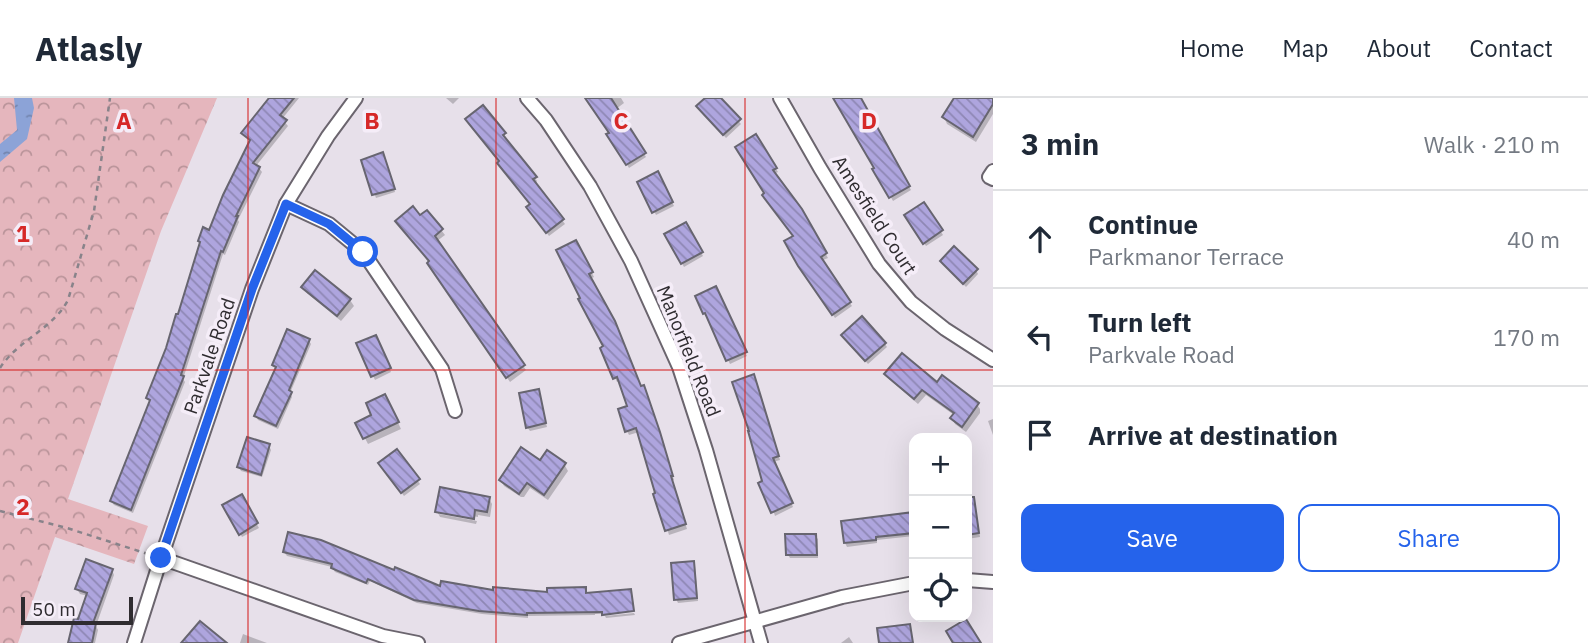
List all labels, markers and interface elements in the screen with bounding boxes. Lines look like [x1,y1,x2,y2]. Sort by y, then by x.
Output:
text: Atlasly [35,27,142,70]
text: Home [1180,32,1244,64]
text: Map [1282,32,1328,64]
text: About [1366,32,1431,64]
text: Contact [1469,32,1553,64]
text: A [116,105,132,135]
text: B [364,105,380,135]
text: C [614,105,629,135]
text: D [861,105,877,135]
text: 3 min [1021,124,1099,163]
text: Walk · 210 m [1424,129,1560,159]
street label: Amesfield Court [828,151,922,279]
text: Continue [1088,207,1198,241]
text: 1 [16,218,30,248]
icon: ahead [1021,220,1059,258]
text: 40 m [1507,224,1560,254]
route start [347,236,378,267]
text: Parkmanor Terrace [1088,241,1284,271]
street label: Manorfield Road [652,282,726,420]
street label: Parkvale Road [178,295,240,417]
text: Turn left [1088,305,1191,339]
icon: left [1021,318,1059,356]
text: 170 m [1493,322,1560,352]
text: Parkvale Road [1088,339,1235,369]
icon: arrive [1021,416,1059,454]
text: Arrive at destination [1088,418,1338,452]
map controls [909,433,972,622]
button: + [909,433,972,496]
text: 2 [16,491,30,521]
button: − [909,496,972,559]
button: Save [1021,504,1284,572]
button: Share [1298,504,1560,572]
route end [145,542,176,573]
button: locate [909,559,972,622]
scale bar [21,594,133,626]
text: 50 m [32,597,76,621]

